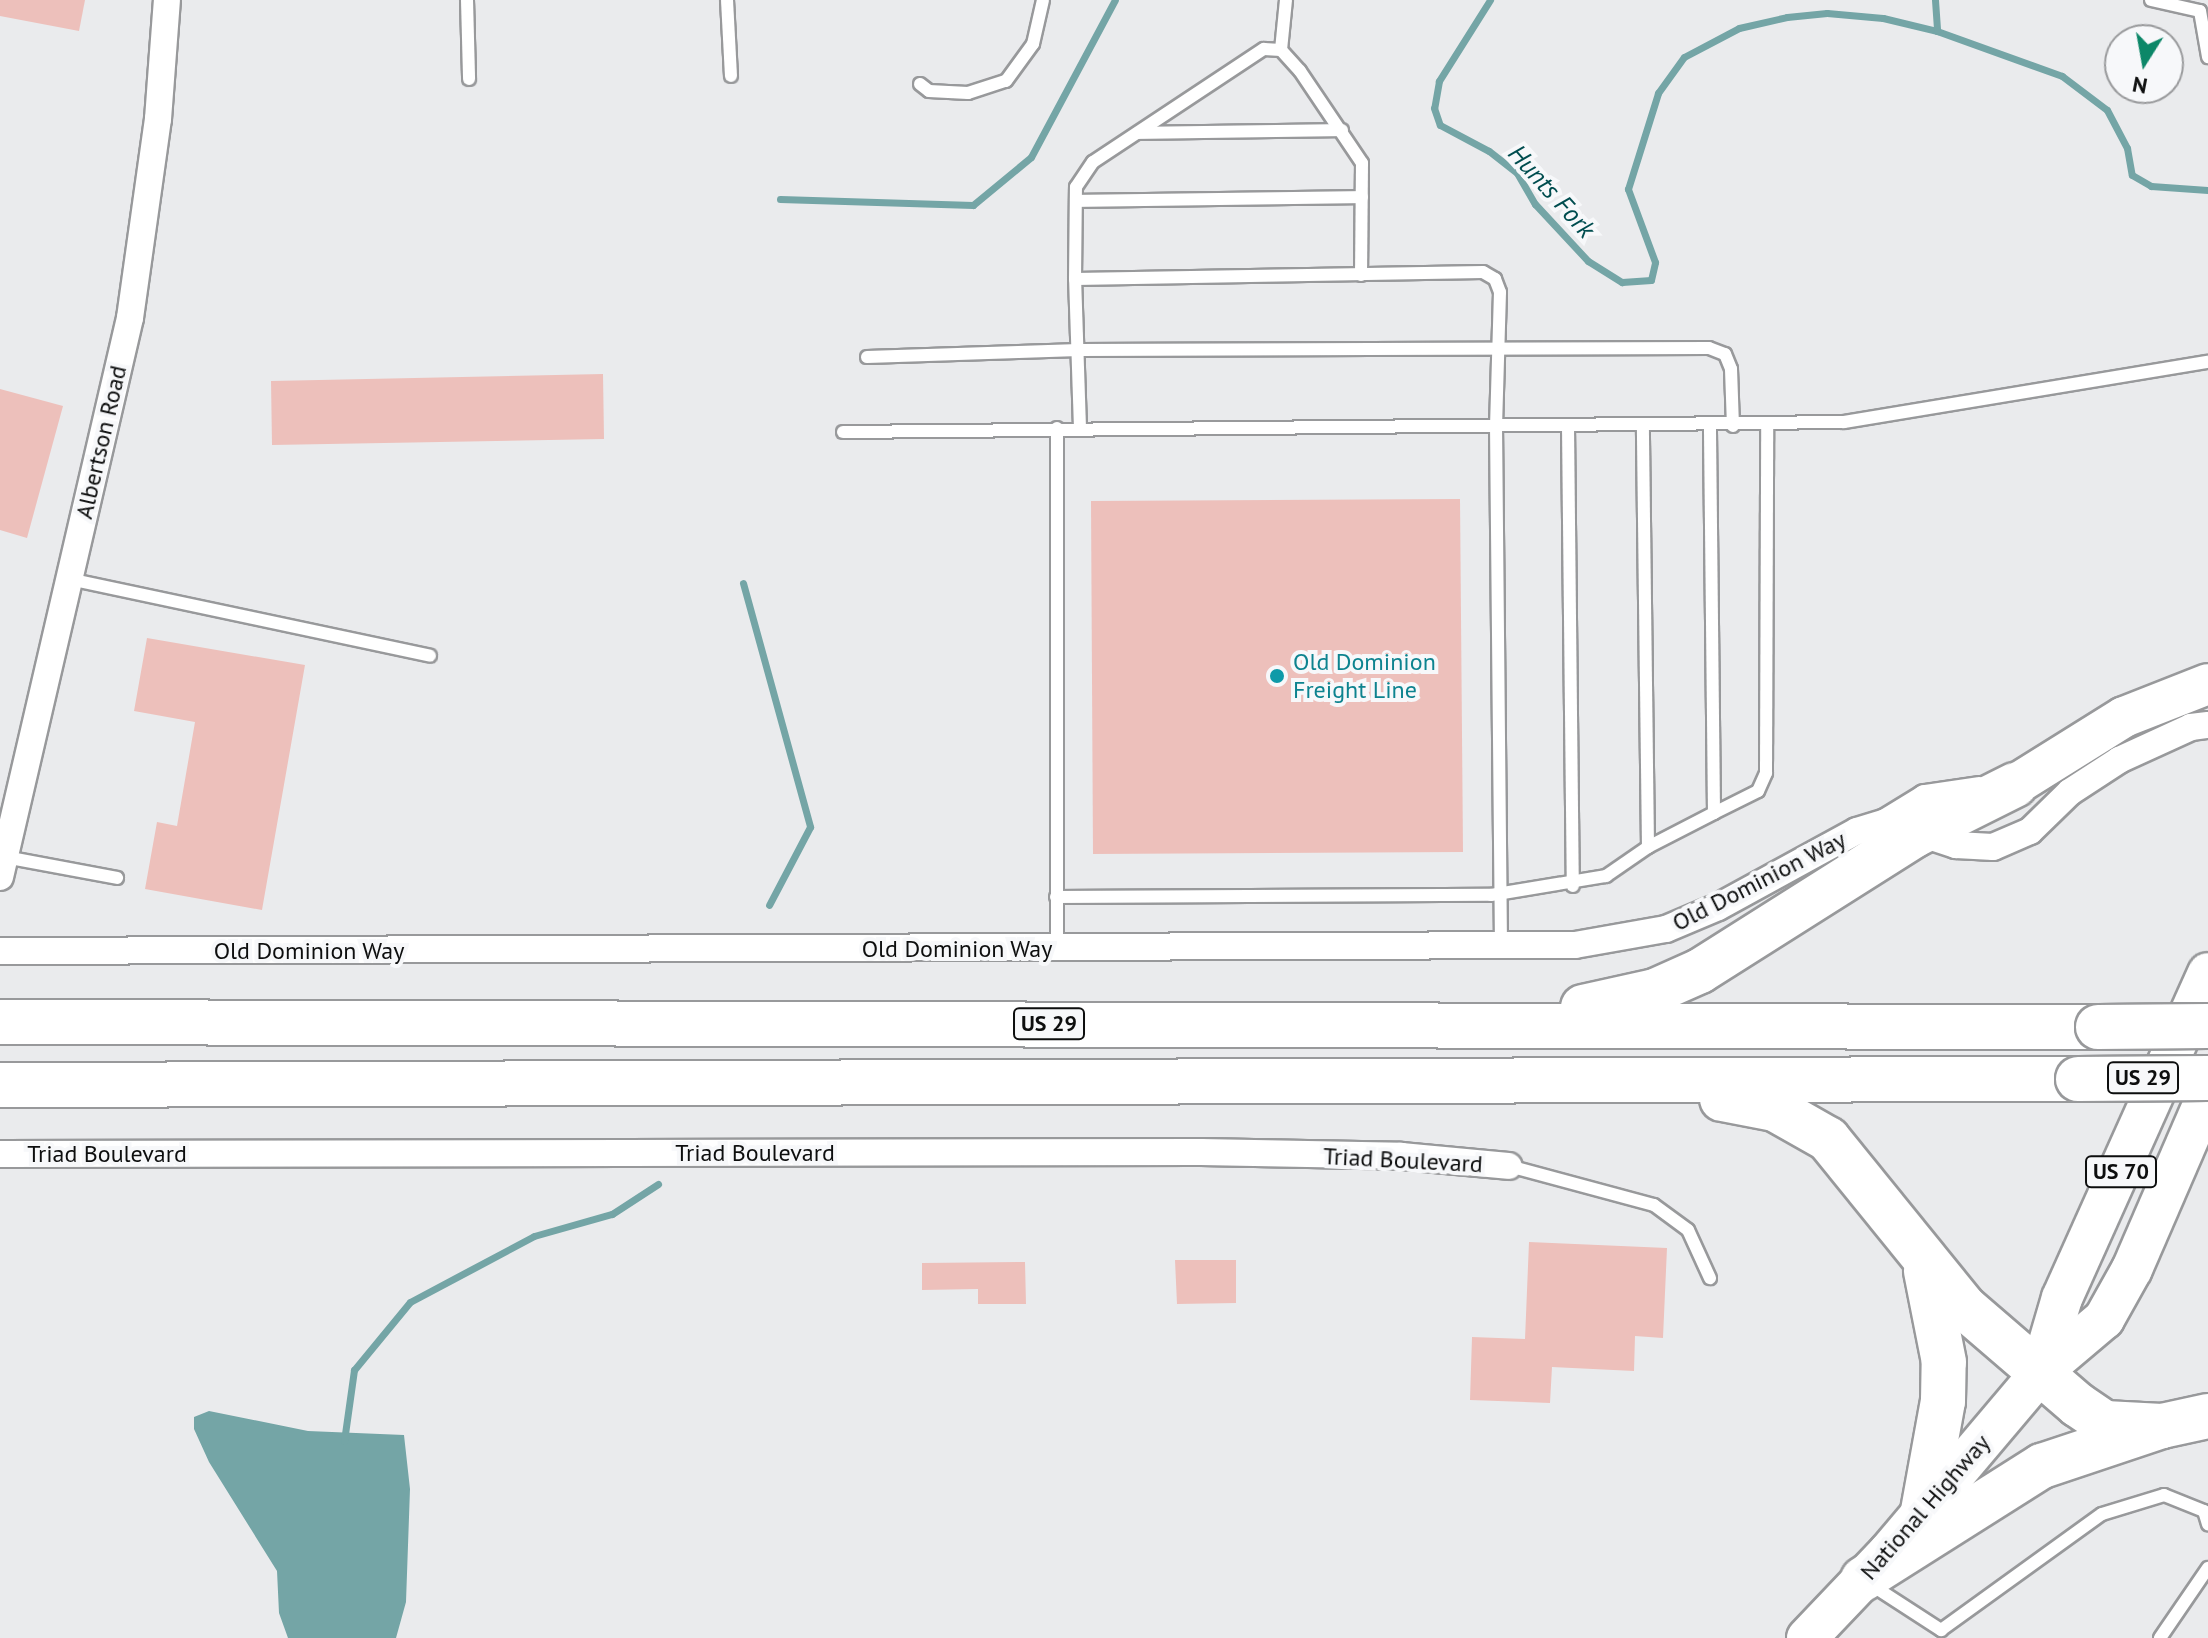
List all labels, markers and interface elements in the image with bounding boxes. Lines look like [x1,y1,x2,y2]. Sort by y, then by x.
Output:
north arrow [2104,24,2184,104]
text: N [2130,70,2150,101]
water label: Hunts Fork [1502,138,1602,244]
street label: Albertson Road [69,363,133,521]
place label: Old Dominion Freight Line [1293,648,1436,704]
marker: Old Dominion Freight Line [1268,667,1286,685]
street label: Old Dominion Way [1667,825,1851,937]
street label: Old Dominion Way [861,935,1053,963]
street label: Old Dominion Way [213,937,405,965]
road number: US 29 [1013,1006,1085,1042]
road number: US 29 [2107,1060,2179,1096]
street label: Triad Boulevard [675,1139,835,1167]
street label: Triad Boulevard [27,1140,187,1168]
street label: Triad Boulevard [1323,1141,1483,1179]
road number: US 70 [2085,1154,2157,1190]
street label: National Highway [1854,1428,1996,1586]

